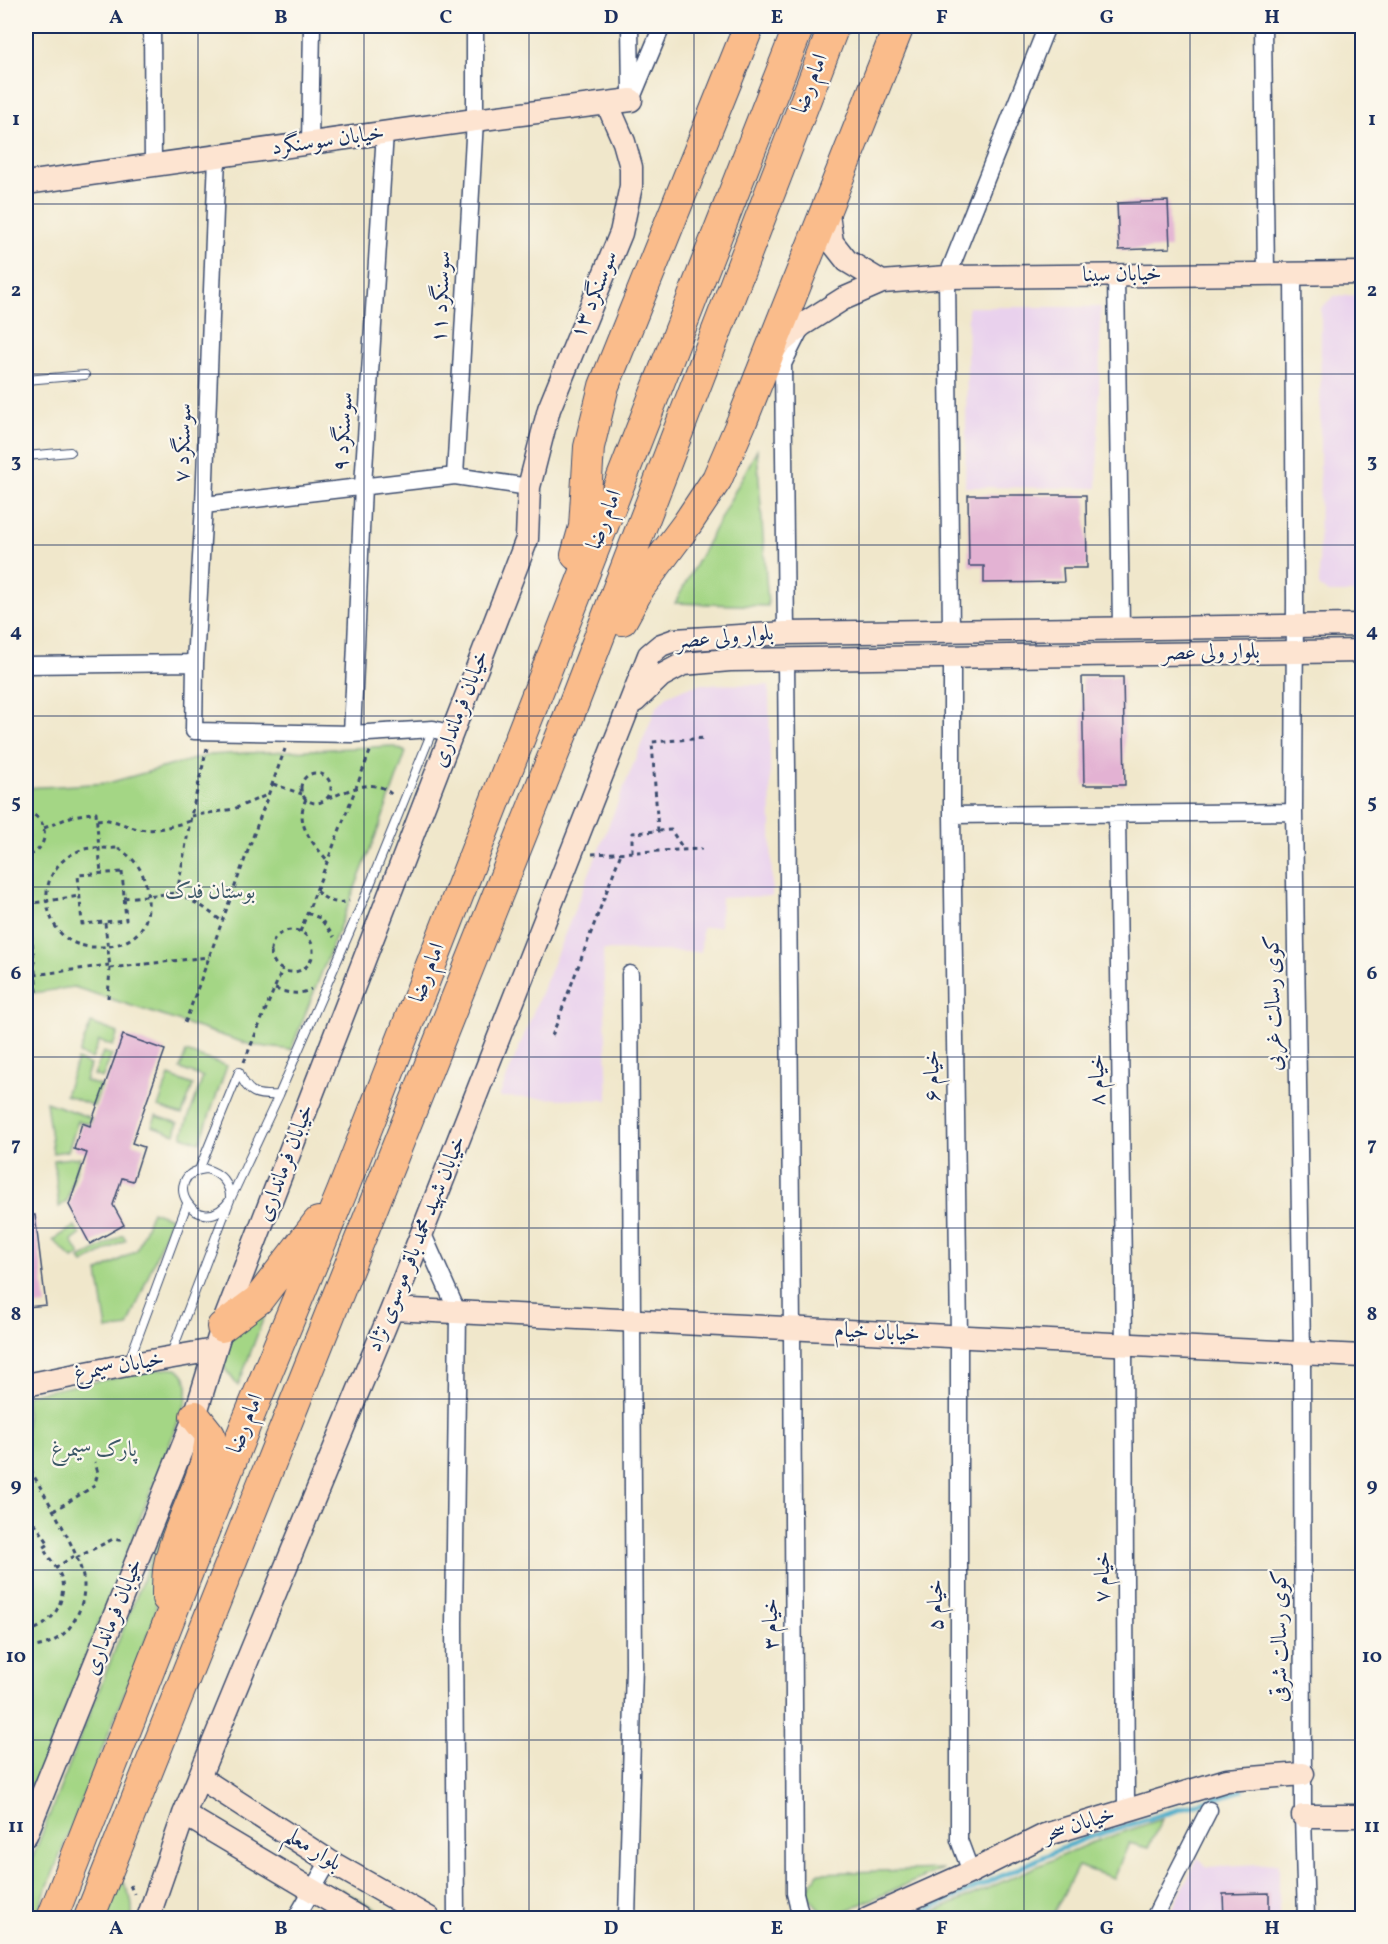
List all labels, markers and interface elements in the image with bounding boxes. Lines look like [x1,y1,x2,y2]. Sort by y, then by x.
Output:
text: A [109,4,123,32]
text: B [274,4,288,32]
text: C [440,4,453,32]
text: D [604,4,618,32]
text: E [771,4,783,32]
text: F [936,4,948,32]
text: G [1100,4,1114,32]
text: H [1264,4,1280,32]
street label: امام رضا [785,50,838,119]
text: 1 [12,106,20,134]
text: 1 [1368,106,1376,134]
street label: خیابان سوسنگرد [270,118,386,164]
street label: سوسنگرد ۱۳ [563,246,627,344]
street label: سوسنگرد ۱۱ [424,250,460,344]
street label: خیابان سینا [1082,259,1162,291]
text: 2 [11,277,21,305]
text: 2 [1367,277,1377,305]
street label: سوسنگرد ۹ [326,391,362,473]
street label: سوسنگرد ۷ [167,403,201,483]
text: 3 [11,448,21,476]
text: 3 [1367,448,1377,476]
street label: امام رضا [579,486,632,555]
text: 4 [10,618,22,646]
street label: بلوار ولی عصر [673,618,775,658]
text: 4 [1366,618,1378,646]
street label: بلوار ولی عصر [1160,637,1260,669]
street label: خیابان فرمانداری [424,646,498,772]
text: 5 [11,789,21,817]
text: 5 [1367,789,1377,817]
park label: بوستان فدک [165,877,255,908]
street label: کوی رسالت غربی [1257,935,1291,1071]
street label: امام رضا [402,939,455,1008]
text: 6 [11,960,22,988]
text: 6 [1367,960,1378,988]
street label: خیام ۶ [917,1050,951,1102]
street label: خیام ۸ [1082,1054,1116,1106]
street label: خیابان فرمانداری [249,1100,323,1226]
text: 7 [11,1131,21,1159]
street label: خیابان شهید محمد باقر موسوی نژاد [359,1131,475,1357]
text: 7 [1367,1131,1377,1159]
text: 8 [11,1301,21,1329]
text: 8 [1367,1301,1377,1329]
street label: خیابان خیام [833,1315,921,1353]
street label: خیابان سیمرغ [71,1344,167,1391]
street label: امام رضا [220,1390,274,1459]
park label: پارک سیمرغ [51,1435,139,1467]
text: 9 [10,1472,22,1500]
text: 9 [1366,1472,1378,1500]
street label: خیام ۷ [1088,1551,1121,1603]
street label: خیابان فرمانداری [77,1554,151,1680]
street label: کوی رسالت شرقی [1265,1570,1296,1702]
street label: خیام ۵ [921,1579,954,1631]
street label: خیام ۳ [756,1598,789,1650]
text: 10 [6,1643,26,1671]
text: 10 [1362,1643,1382,1671]
street label: خیابان سحر [1037,1799,1119,1852]
text: 11 [8,1813,24,1841]
text: 11 [1364,1813,1380,1841]
street label: بلوار معلم [276,1820,347,1884]
text: A [109,1915,123,1943]
text: B [274,1915,288,1943]
text: C [440,1915,453,1943]
text: D [604,1915,618,1943]
text: E [771,1915,783,1943]
text: F [936,1915,948,1943]
text: G [1100,1915,1114,1943]
text: H [1264,1915,1280,1943]

